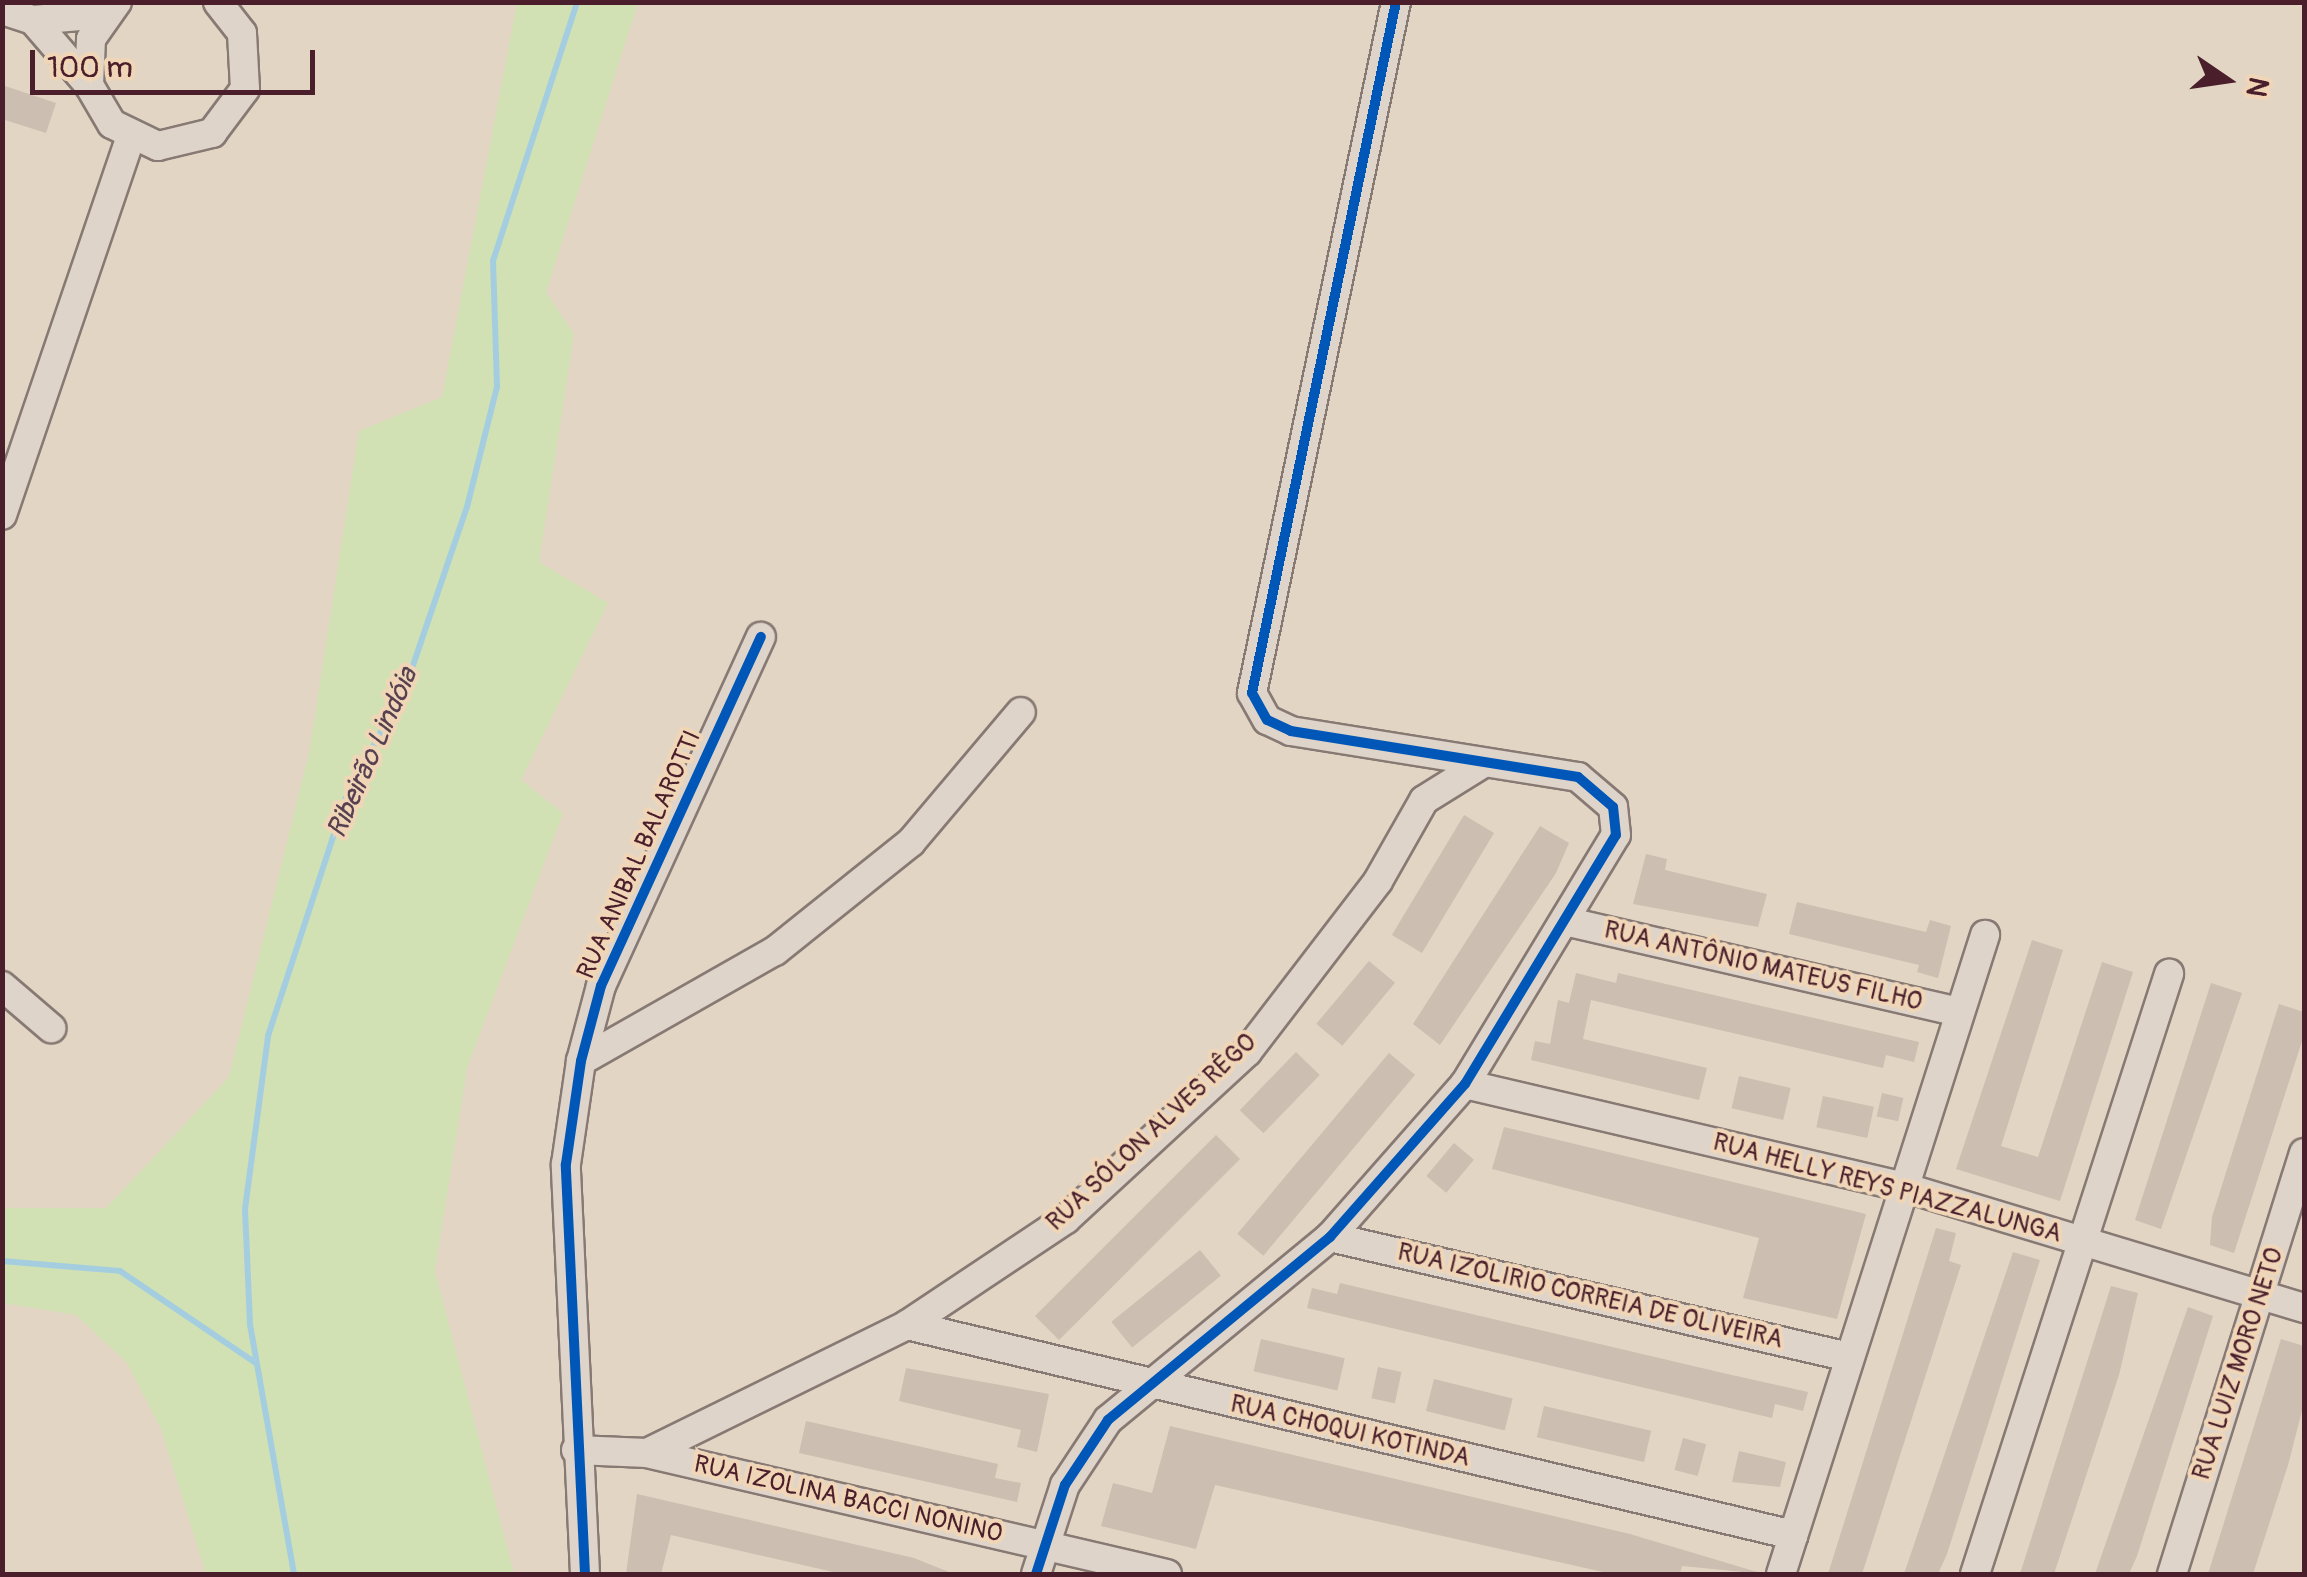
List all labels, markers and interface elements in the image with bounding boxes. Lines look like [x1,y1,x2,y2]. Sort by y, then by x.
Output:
scale bar [35,30,320,92]
north arrow [2177,30,2277,130]
text: 100 m [47,49,133,86]
text: N [2238,74,2276,100]
water label: Ribeirão Lindóia [321,663,425,843]
street label: RUA ANIBAL BALAROTTI [572,726,708,984]
street label: RUA ANTÔNIO MATEUS FILHO [1601,916,1925,1018]
street label: RUA SÓLON ALVES RÊGO [1041,1028,1263,1238]
street label: RUA HELLY REYS PIAZZALUNGA [1710,1128,2064,1250]
street label: RUA IZOLIRIO CORREIA DE OLIVEIRA [1394,1238,1786,1356]
street label: RUA LUIZ MORO NETO [2187,1244,2291,1484]
street label: RUA CHOQUI KOTINDA [1227,1390,1473,1474]
street label: RUA IZOLINA BACCI NONINO [691,1450,1005,1550]

